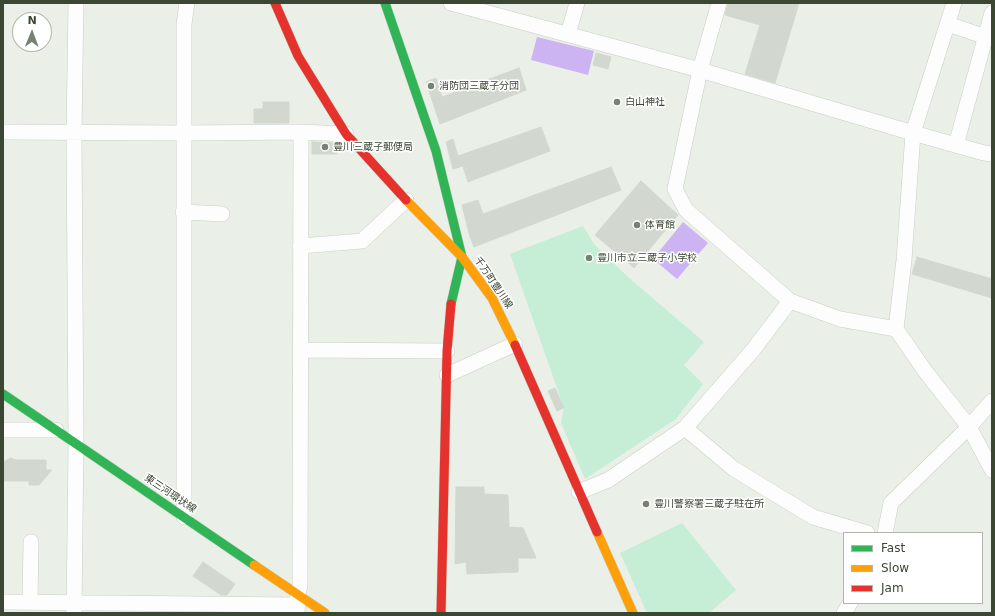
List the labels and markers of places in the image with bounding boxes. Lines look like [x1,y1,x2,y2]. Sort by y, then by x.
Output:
place label: 消防団三蔵子分団 [439,80,519,92]
marker: 消防団三蔵子分団 [426,81,436,91]
place label: 白山神社 [625,96,665,108]
marker: 白山神社 [612,97,622,107]
place label: 豊川三蔵子郵便局 [333,141,413,153]
marker: 豊川三蔵子郵便局 [320,142,330,152]
place label: 体育館 [645,219,675,231]
marker: 体育館 [632,220,642,230]
place label: 豊川市立三蔵子小学校 [597,252,697,264]
marker: 豊川市立三蔵子小学校 [584,253,594,263]
place label: 豊川警察署三蔵子駐在所 [654,498,764,510]
marker: 豊川警察署三蔵子駐在所 [641,499,651,509]

